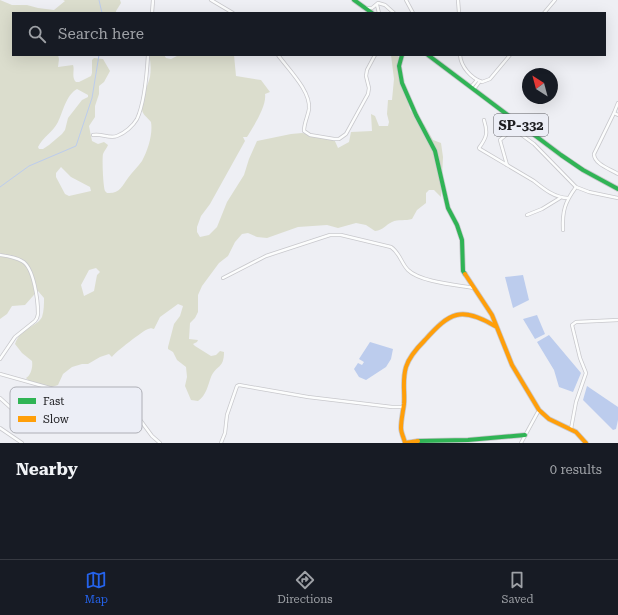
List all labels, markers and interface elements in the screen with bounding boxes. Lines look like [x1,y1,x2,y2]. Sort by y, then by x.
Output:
search box [12,12,606,56]
icon: search [26,23,48,45]
text: Search here [58,25,144,43]
north arrow [522,68,558,104]
road number: SP-332 [494,114,548,136]
legend [10,387,142,433]
text: Fast [43,395,64,408]
text: Slow [43,413,70,426]
text: Nearby [16,459,78,479]
text: 0 results [550,462,602,477]
tab: Map [85,569,108,606]
tab: Directions [277,569,332,606]
tab: Saved [502,569,533,606]

